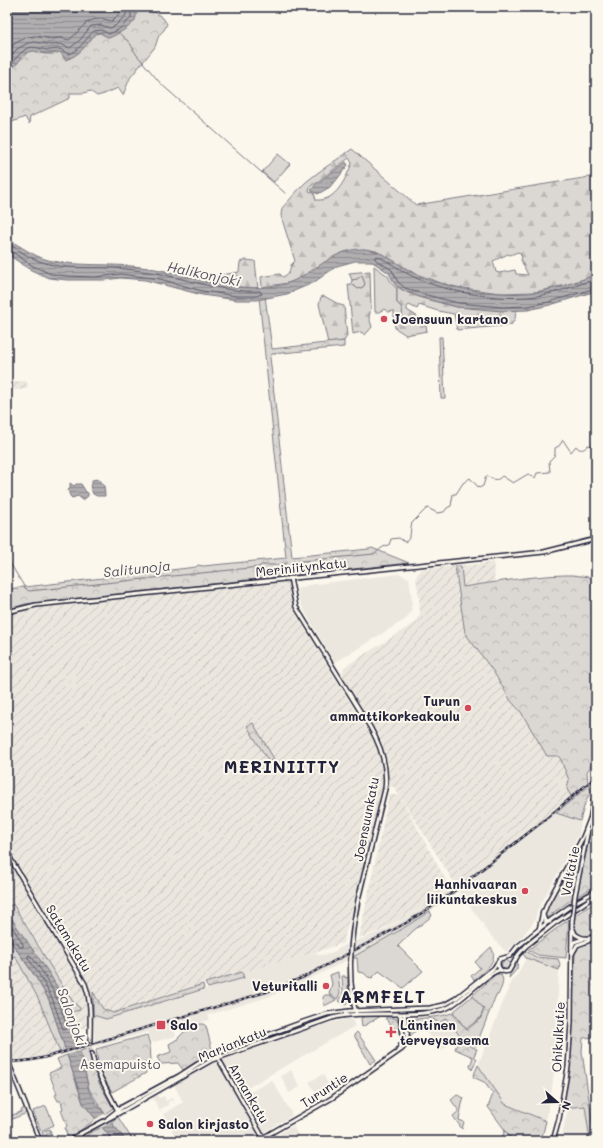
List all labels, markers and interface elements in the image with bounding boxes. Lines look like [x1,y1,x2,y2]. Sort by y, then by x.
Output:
water label: Halikonjoki [166,256,243,291]
place label: Joensuun kartano [392,310,508,327]
marker: Joensuun kartano [379,314,389,324]
street label: Meriniitynkatu [254,553,347,580]
water label: Salitunoja [102,556,172,581]
place label: Turun ammattikorkeakoulu [330,692,460,724]
marker: Turun ammattikorkeakoulu [463,703,473,713]
district label: MERINIITTY [224,755,340,777]
street label: Joensuunkatu [349,775,382,863]
street label: Valtatie [556,844,583,898]
place label: Hanhivaaran liikuntakeskus [427,875,517,907]
marker: Hanhivaaran liikuntakeskus [520,886,530,896]
street label: Satamakatu [43,901,96,974]
place label: Veturitalli [252,977,318,994]
marker: Veturitalli [321,981,331,991]
water label: Salonjoki [53,985,92,1049]
district label: ARMFELT [340,985,426,1007]
street label: Ohikulkutie [547,1001,568,1073]
place label: Salo [170,1016,198,1033]
place label: Läntinen terveysasema [400,1016,489,1049]
marker: Salo [155,1019,167,1031]
street label: Mariankatu [195,1022,268,1065]
marker: Läntinen terveysasema [385,1026,397,1038]
park label: Asemapuisto [80,1055,161,1072]
street label: Annankatu [225,1060,273,1126]
street label: Turuntie [297,1068,351,1111]
north arrow [537,1082,577,1122]
text: N [558,1099,575,1112]
place label: Salon kirjasto [158,1115,249,1132]
marker: Salon kirjasto [145,1119,155,1129]

